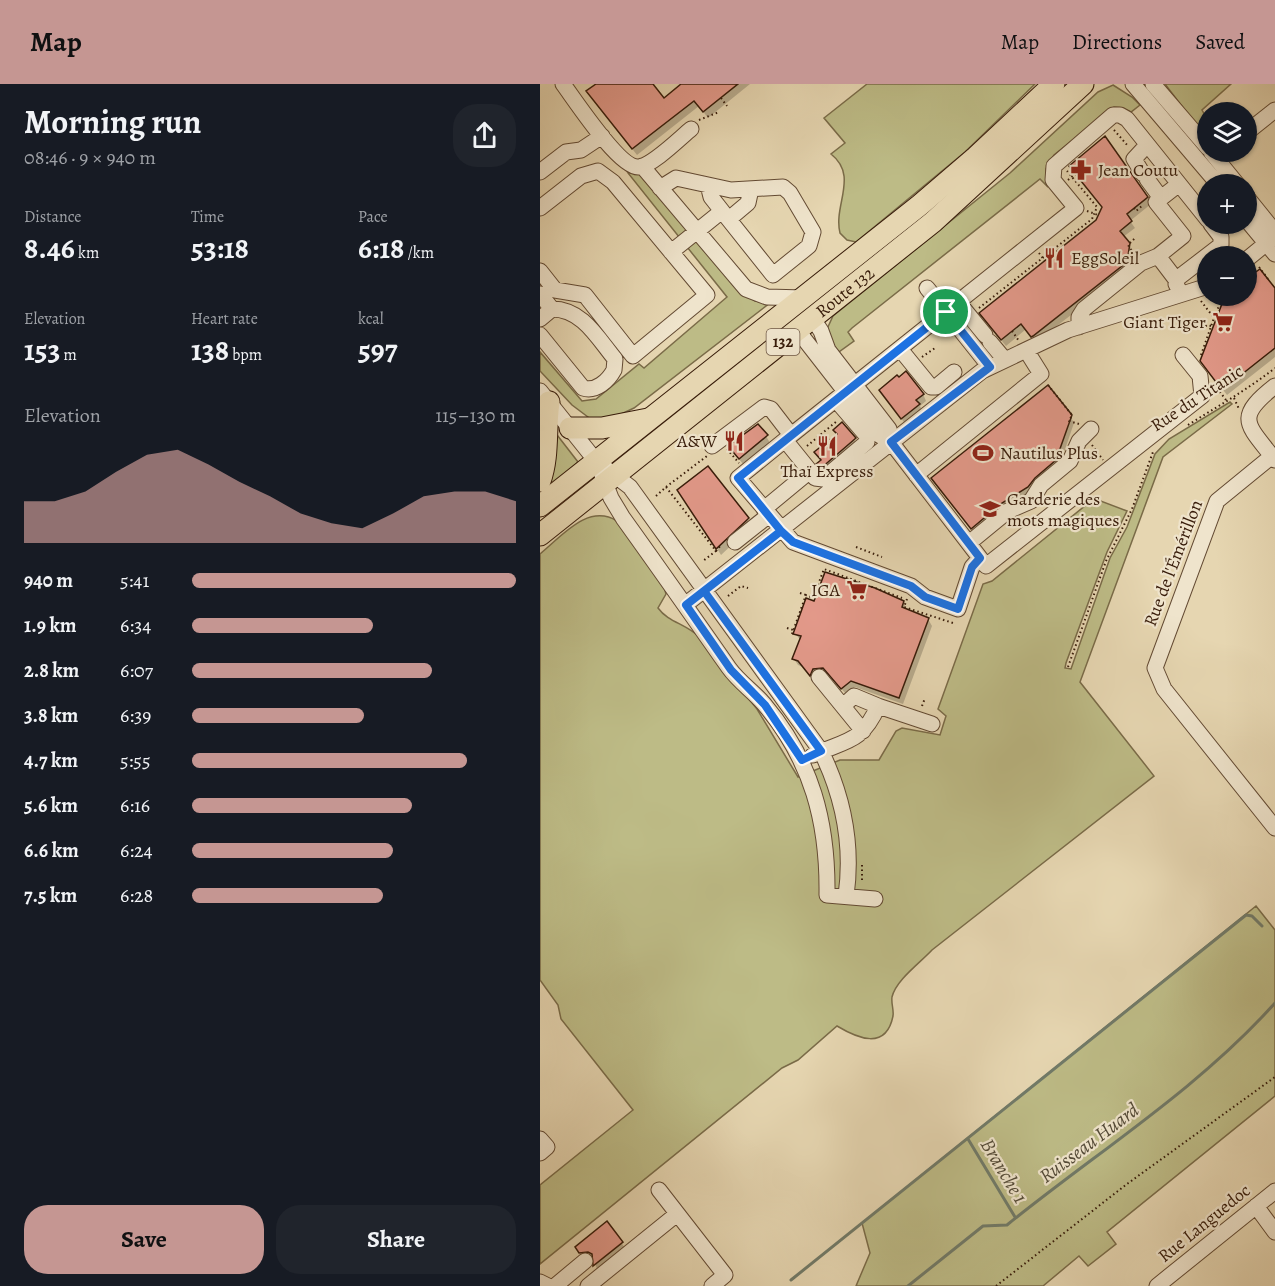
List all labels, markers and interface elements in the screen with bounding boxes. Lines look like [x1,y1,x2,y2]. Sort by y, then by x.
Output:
text: Map [30,23,82,61]
text: Map [1001,28,1039,56]
text: Directions [1072,28,1162,56]
text: Saved [1195,28,1245,56]
text: Morning run [24,99,201,144]
map controls [1197,102,1257,306]
button: layers [1197,102,1257,162]
button: share [453,104,516,167]
text: 08:46 · 9 × 940 m [24,144,156,171]
pharmacy icon: Jean Coutu [1069,158,1093,182]
place label: Jean Coutu [1098,158,1179,182]
button: + [1197,174,1257,234]
text: Distance [24,206,81,228]
text: Time [191,206,224,228]
text: Pace [358,206,388,228]
text: 8.46 [24,228,75,268]
text: 53:18 [191,228,249,268]
text: 6:18 [358,228,404,268]
text: km [75,242,99,264]
text: /km [404,242,434,264]
restaurant icon: EggSoleil [1042,246,1066,270]
place label: EggSoleil [1071,246,1140,270]
button: − [1197,246,1257,306]
street label: Route 132 [811,261,880,323]
pin [920,286,971,337]
icon: arrive [929,295,962,328]
text: Elevation [24,308,85,330]
text: Heart rate [191,308,258,330]
text: kcal [358,308,384,330]
place label: Giant Tiger [1123,310,1206,334]
supermarket icon: Giant Tiger [1211,310,1235,334]
road number: 132 [766,329,800,355]
text: 153 [24,330,60,370]
text: 138 [191,330,229,370]
text: 597 [358,330,398,370]
text: m [60,344,77,366]
text: bpm [229,344,262,366]
street label: Rue du Titanic [1146,359,1248,437]
text: Elevation [24,402,101,429]
text: 115–130 m [435,402,516,429]
place label: A&W [676,429,717,453]
restaurant icon: A&W [722,429,746,453]
restaurant icon: Thaï Express [815,434,839,458]
sports icon: Nautilus Plus [971,441,995,465]
place label: Nautilus Plus [1000,441,1098,465]
place label: Thaï Express [781,459,873,483]
place label: Garderie des mots magiques [1007,487,1119,532]
street label: Rue de l'Émérillon [1138,496,1208,630]
school or university icon: Garderie des mots magiques [978,497,1002,521]
text: 940 m [24,567,73,594]
text: 5:41 [120,567,149,594]
place label: IGA [811,578,840,602]
supermarket icon: IGA [845,578,869,602]
text: 1.9 km [24,612,77,639]
text: 6:34 [120,612,151,639]
text: 2.8 km [24,657,79,684]
text: 6:07 [120,657,153,684]
text: 3.8 km [24,702,78,729]
text: 6:39 [120,702,151,729]
text: 4.7 km [24,747,78,774]
text: 5:55 [120,747,151,774]
text: 5.6 km [24,792,78,819]
text: 6:16 [120,792,150,819]
text: 6.6 km [24,837,79,864]
text: 6:24 [120,837,153,864]
text: 7.5 km [24,882,77,909]
text: 6:28 [120,882,153,909]
water label: Ruisseau Huard [1034,1096,1145,1189]
water label: Branche 1 [974,1134,1034,1208]
street label: Rue Languedoc [1153,1178,1255,1268]
button: Save [24,1205,264,1274]
button: Share [276,1205,516,1274]

